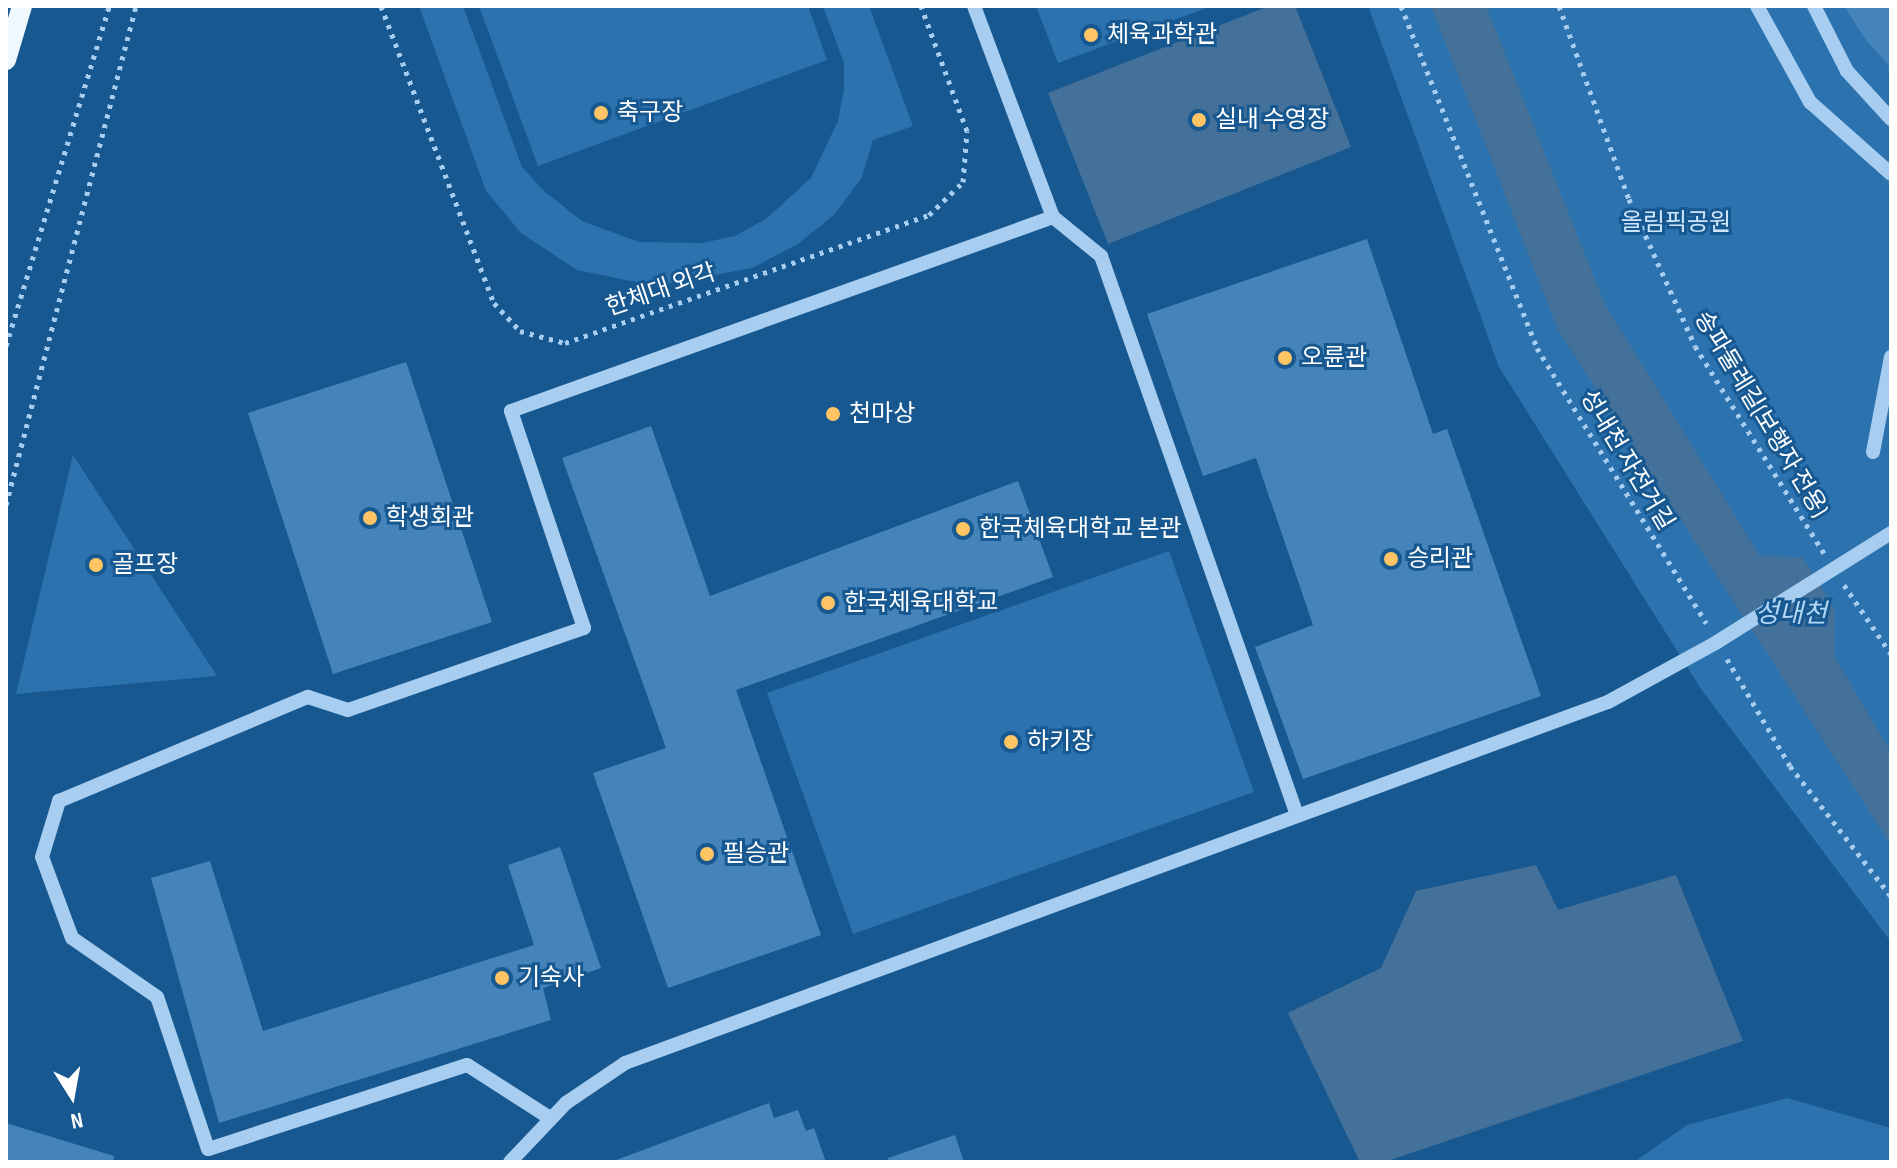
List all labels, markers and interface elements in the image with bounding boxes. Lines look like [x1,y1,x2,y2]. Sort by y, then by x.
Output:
place label: 체육과학관 [1107,21,1217,49]
marker: 체육과학관 [1082,26,1100,44]
place label: 축구장 [617,99,683,127]
marker: 축구장 [592,104,610,122]
place label: 실내 수영장 [1215,106,1329,134]
marker: 실내 수영장 [1190,111,1208,129]
park label: 올림픽공원 [1621,209,1731,237]
street label: 한체대 외각 [602,258,720,322]
street label: 송파둘레길(보행자 전용) [1688,306,1834,522]
place label: 오륜관 [1301,344,1367,372]
marker: 오륜관 [1276,349,1294,367]
street label: 성내천 자전거길 [1574,385,1680,535]
place label: 천마상 [849,400,915,428]
marker: 천마상 [824,405,842,423]
place label: 학생회관 [386,504,474,532]
marker: 학생회관 [361,509,379,527]
place label: 한국체육대학교 본관 [979,515,1182,543]
marker: 한국체육대학교 본관 [954,520,972,538]
place label: 승리관 [1407,545,1473,573]
marker: 승리관 [1382,550,1400,568]
place label: 골프장 [112,551,178,579]
marker: 골프장 [87,556,105,574]
place label: 한국체육대학교 [844,589,999,617]
marker: 한국체육대학교 [819,594,837,612]
water label: 성내천 [1755,599,1827,631]
place label: 하키장 [1027,728,1093,756]
marker: 하키장 [1002,733,1020,751]
place label: 필승관 [723,840,789,868]
marker: 필승관 [698,845,716,863]
place label: 기숙사 [518,964,584,992]
marker: 기숙사 [493,969,511,987]
north arrow [32,1056,112,1136]
text: N [68,1106,85,1134]

